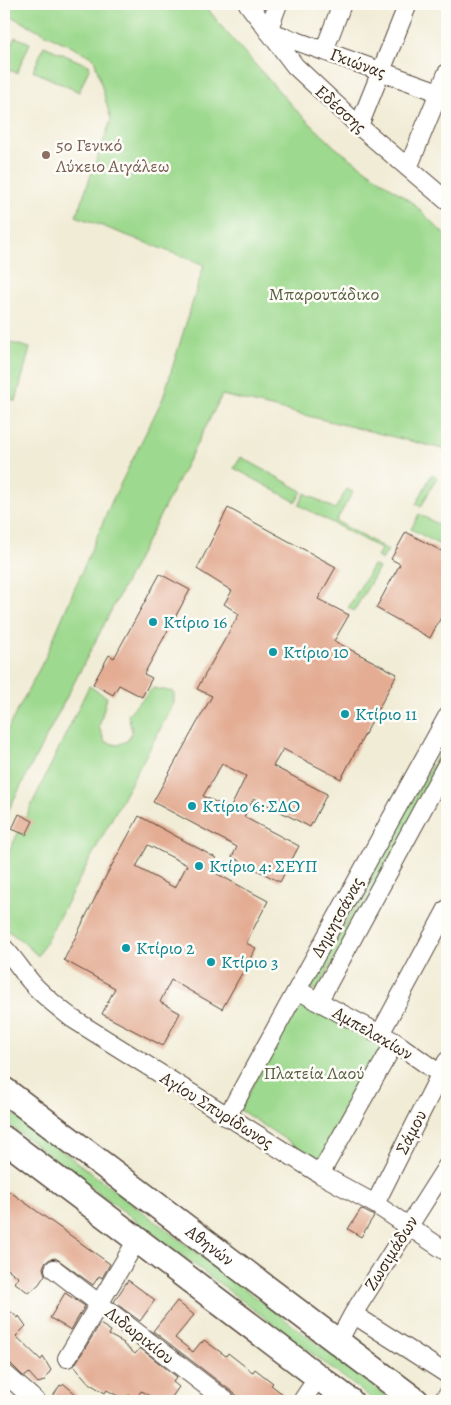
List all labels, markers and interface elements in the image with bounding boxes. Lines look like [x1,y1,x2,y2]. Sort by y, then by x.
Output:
street label: Γκιώνας [327,42,389,84]
street label: Εδέσσης [310,79,372,139]
place label: 5ο Γενικό Λύκειο Αιγάλεω [55,133,170,178]
marker: 5ο Γενικό Λύκειο Αιγάλεω [40,149,52,161]
park label: Μπαρουτάδικο [269,282,379,306]
place label: Κτίριο 16 [163,610,227,634]
marker: Κτίριο 16 [147,616,159,628]
place label: Κτίριο 10 [283,640,349,664]
marker: Κτίριο 10 [267,646,279,658]
place label: Κτίριο 11 [355,702,417,726]
marker: Κτίριο 11 [339,708,351,720]
place label: Κτίριο 6: ΣΔΟ [202,794,300,818]
marker: Κτίριο 6: ΣΔΟ [186,800,198,812]
place label: Κτίριο 4: ΣΕΥΠ [209,854,317,878]
marker: Κτίριο 4: ΣΕΥΠ [193,860,205,872]
street label: Δημητσάνας [305,873,369,961]
place label: Κτίριο 2 [136,936,195,960]
marker: Κτίριο 2 [120,942,132,954]
place label: Κτίριο 3 [221,950,278,974]
marker: Κτίριο 3 [205,956,217,968]
street label: Αμπελακίων [328,1000,417,1066]
park label: Πλατεία Λαού [263,1061,365,1085]
street label: Αγίου Σπυρίδωνος [155,1065,278,1154]
street label: Σάμου [390,1106,432,1158]
street label: Ζωσιμάδων [359,1211,423,1295]
street label: Αθηνών [180,1219,239,1271]
street label: Λιδωρικίου [100,1300,179,1369]

